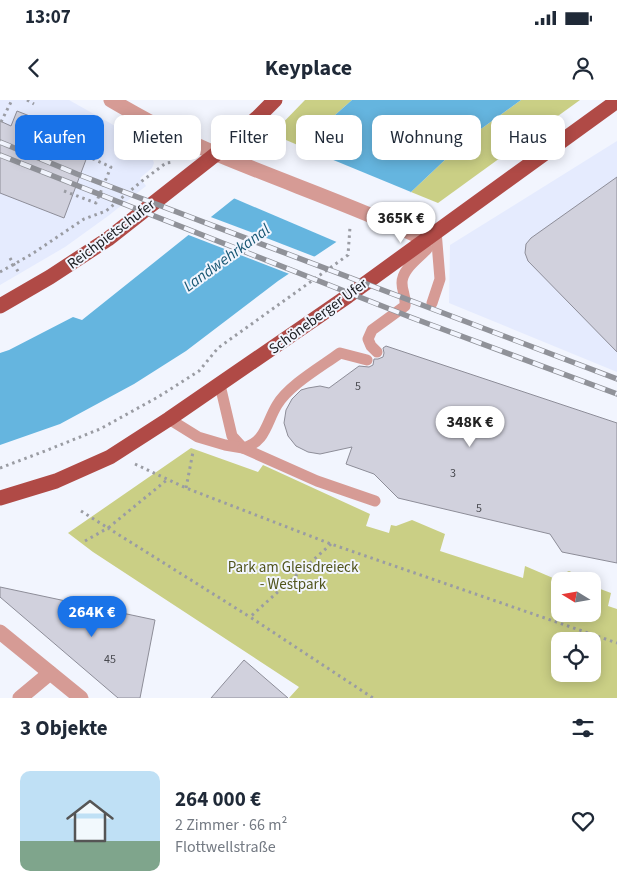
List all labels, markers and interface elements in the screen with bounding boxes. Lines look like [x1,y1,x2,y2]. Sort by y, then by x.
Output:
text: 13:07 [25,4,71,31]
text: Keyplace [265,52,352,84]
icon: back [20,54,48,82]
icon: person [569,54,597,82]
chip: Kaufen [15,115,104,160]
chip: Mieten [114,115,201,160]
chip: Filter [211,115,286,160]
chip: Neu [296,115,362,160]
chip: Wohnung [372,115,481,160]
chip: Haus [491,115,565,160]
street label: Reichpietschufer [63,194,160,274]
pin: 365K € [360,202,442,244]
text: 365K € [378,207,424,229]
water label: Landwehrkanal [179,219,274,297]
street label: Schöneberger Ufer [265,273,372,359]
house number: 5 [355,378,361,395]
pin: 348K € [429,406,511,448]
text: 348K € [447,411,493,433]
house number: 3 [450,465,456,482]
house number: 5 [476,500,482,517]
park label: Park am Gleisdreieck - Westpark [228,557,359,595]
north arrow [551,572,601,622]
map controls [551,572,601,682]
pin: 264K € [51,596,133,638]
text: 264K € [69,601,115,623]
button: locate [551,632,601,682]
house number: 45 [104,651,116,668]
text: 3 Objekte [20,713,108,743]
icon: filters [569,714,597,742]
text: 264 000 € [175,784,261,814]
icon: home [60,791,120,851]
icon: heart [569,807,597,835]
text: 2 Zimmer · 66 m² [175,814,287,836]
text: Flottwellstraße [175,836,276,858]

